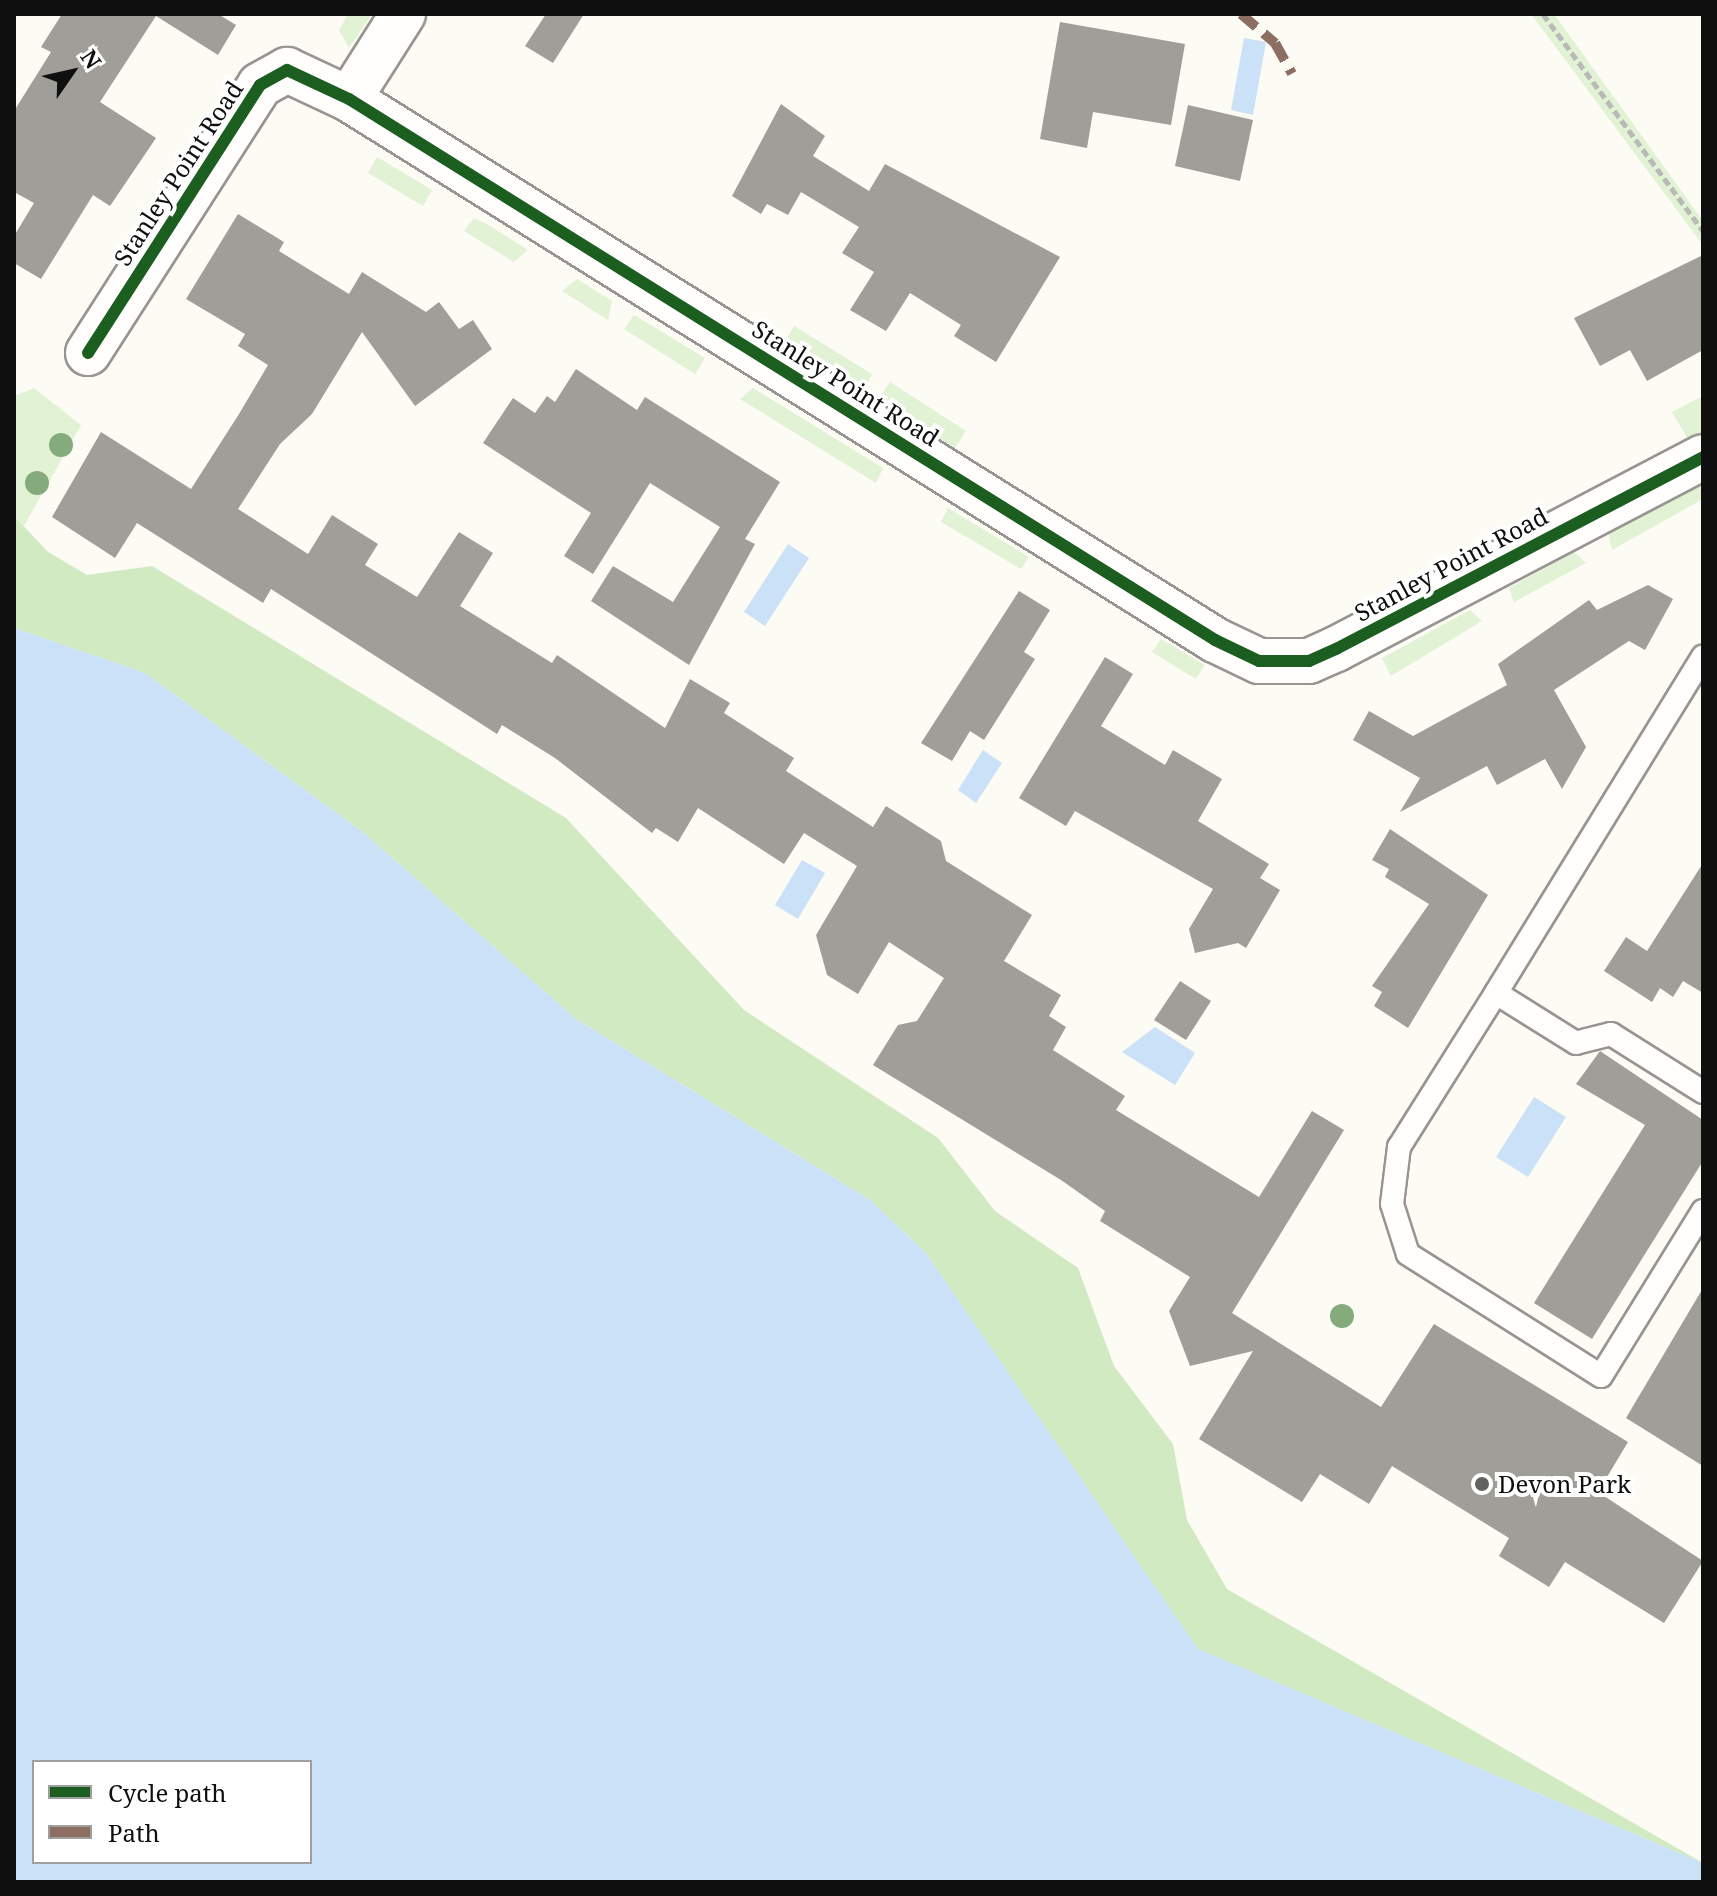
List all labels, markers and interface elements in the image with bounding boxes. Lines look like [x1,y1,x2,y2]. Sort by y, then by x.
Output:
north arrow [32,32,112,112]
text: N [75,43,109,74]
street label: Stanley Point Road [107,75,249,271]
street label: Stanley Point Road [747,314,945,452]
street label: Stanley Point Road [1349,501,1553,627]
place label: Devon Park [1498,1470,1631,1498]
marker: Devon Park [1473,1475,1491,1493]
legend [32,1760,312,1864]
text: Cycle path [108,1776,227,1809]
text: Path [108,1816,160,1849]

